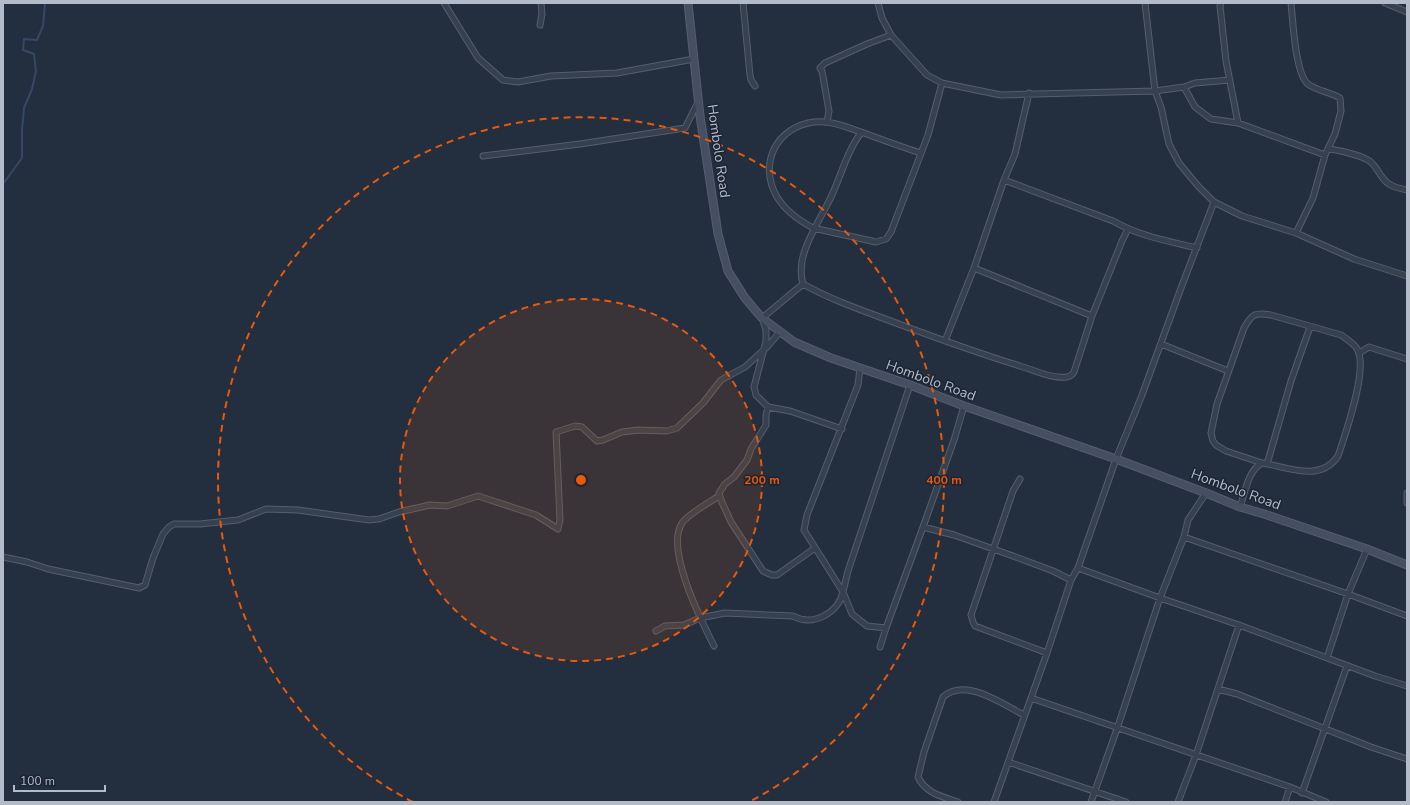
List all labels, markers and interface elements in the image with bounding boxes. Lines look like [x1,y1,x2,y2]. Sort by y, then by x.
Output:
street label: Hombolo Road [703,103,734,199]
street label: Hombolo Road [883,355,978,406]
street label: Hombolo Road [1188,464,1283,515]
text: 200 m [744,472,780,488]
text: 400 m [926,472,962,488]
centre of rings [574,473,588,487]
scale bar [14,767,105,793]
text: 100 m [20,773,55,789]

